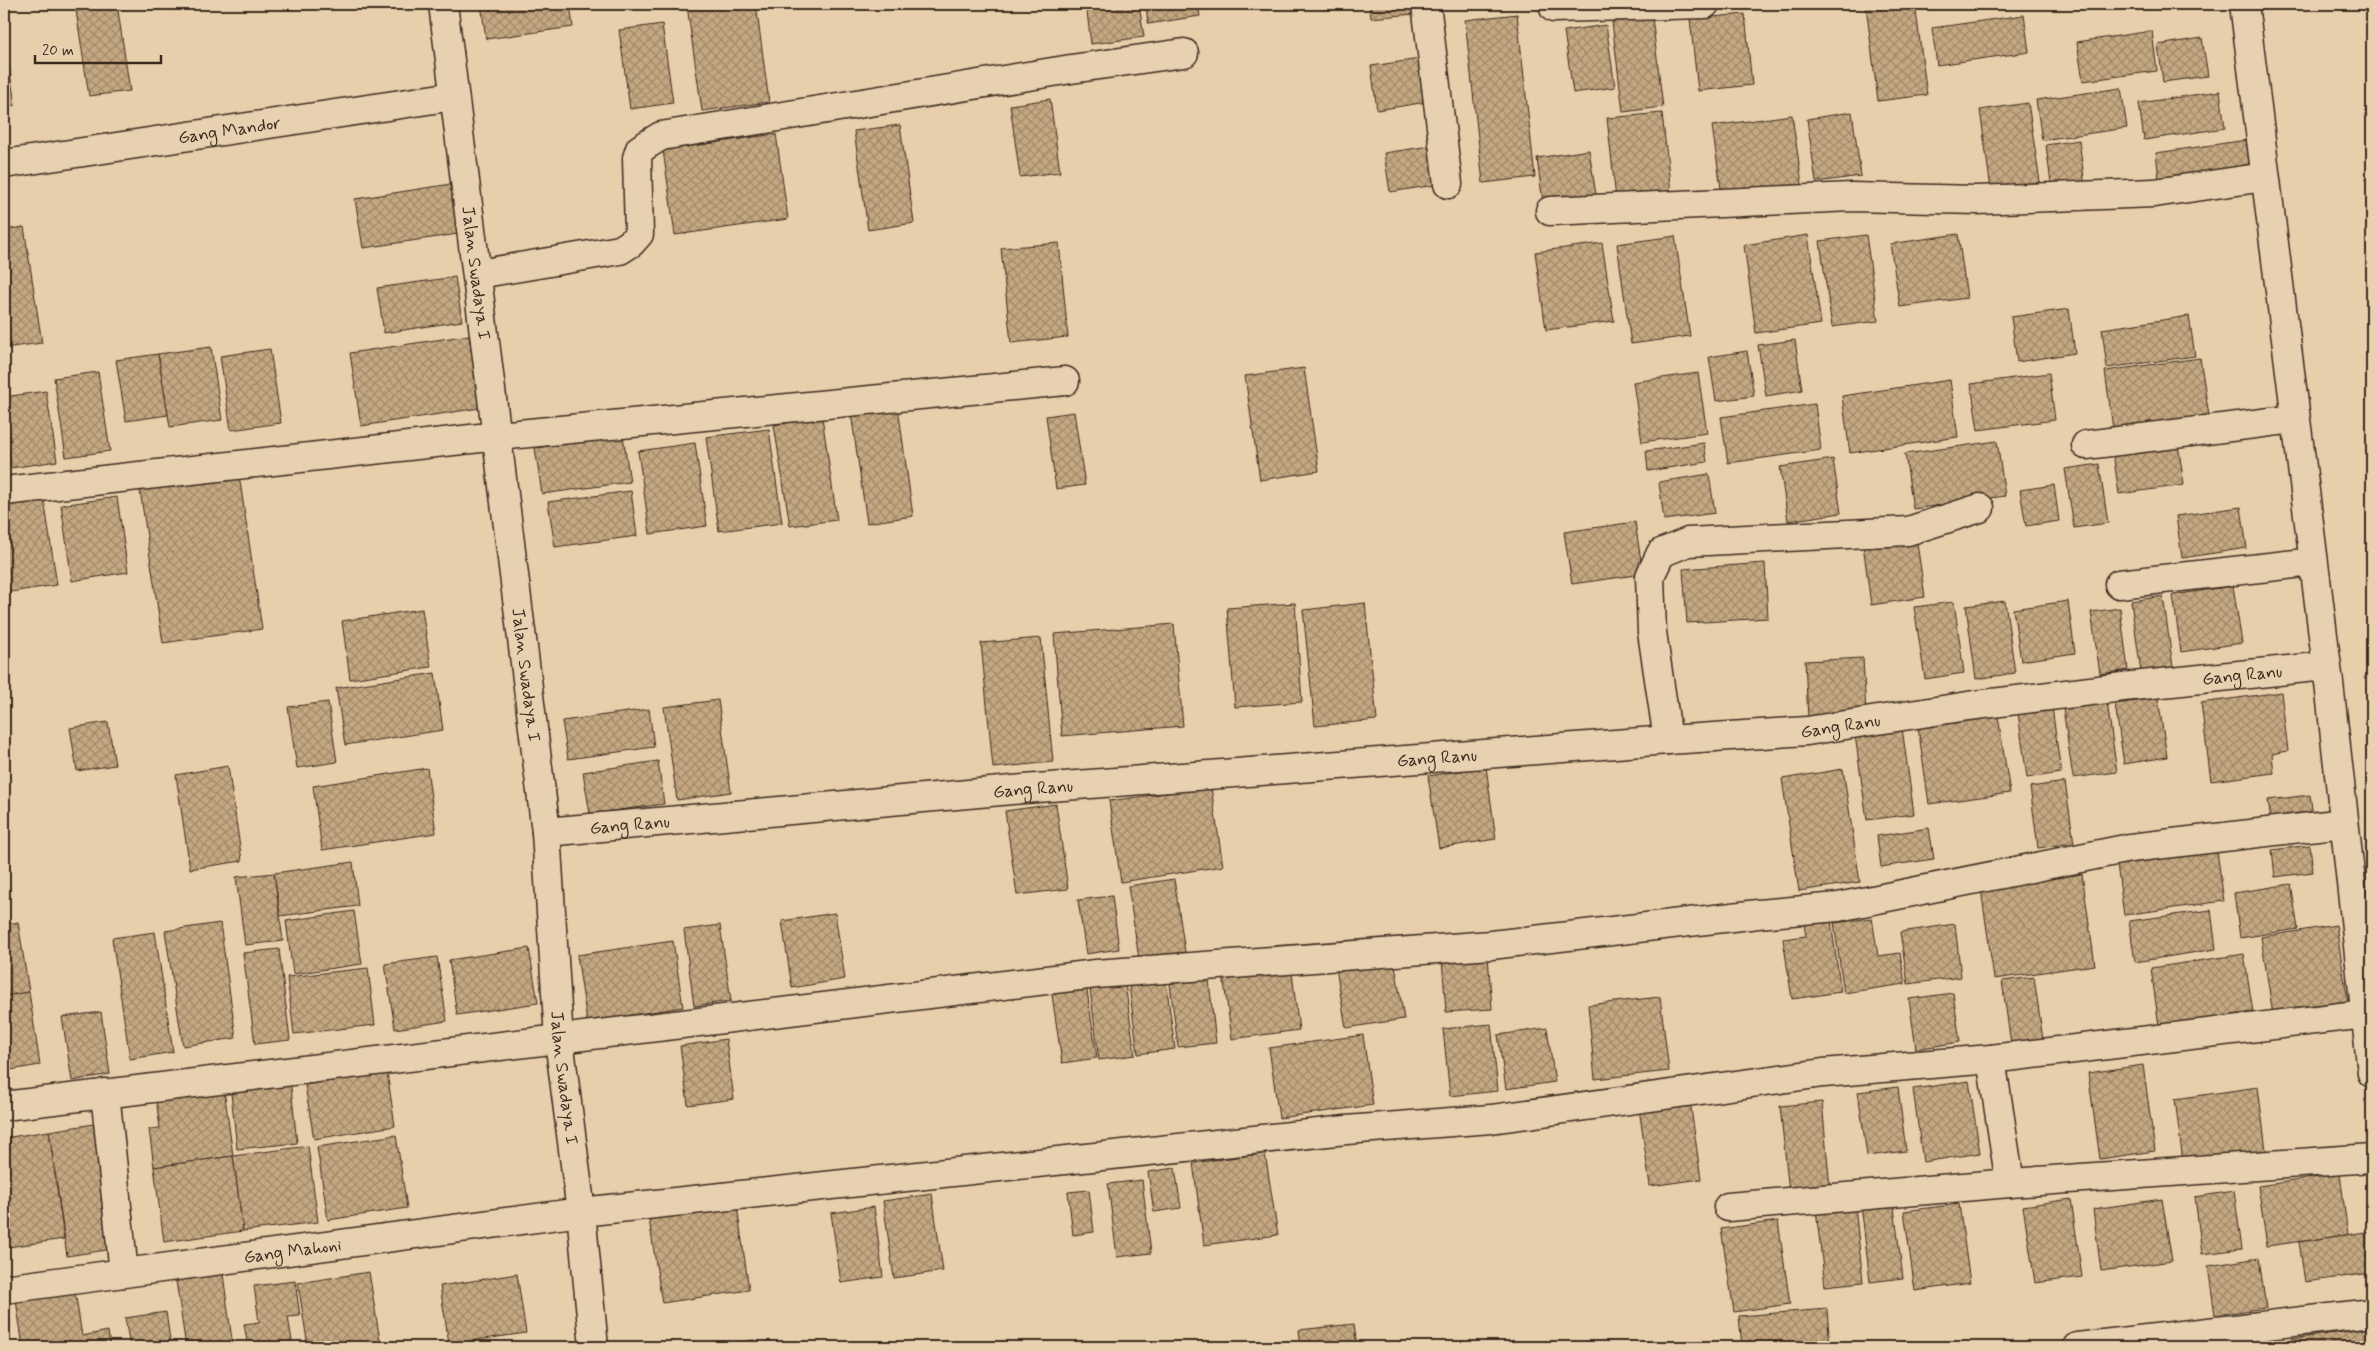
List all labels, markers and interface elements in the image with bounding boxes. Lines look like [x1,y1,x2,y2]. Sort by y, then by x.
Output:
scale bar [35,32,161,64]
text: 20 m [42,41,74,61]
street label: Gang Mandor [177,111,283,151]
street label: Jalan Swadaya I [455,205,496,341]
street label: Jalan Swadaya I [505,607,546,743]
street label: Gang Ranu [2201,660,2284,692]
street label: Gang Ranu [1800,709,1882,744]
street label: Gang Ranu [1396,744,1478,774]
street label: Gang Ranu [992,774,1074,805]
street label: Gang Ranu [589,810,671,841]
street label: Jalan Swadaya I [544,1010,583,1146]
street label: Gang Mahoni [242,1233,343,1270]

